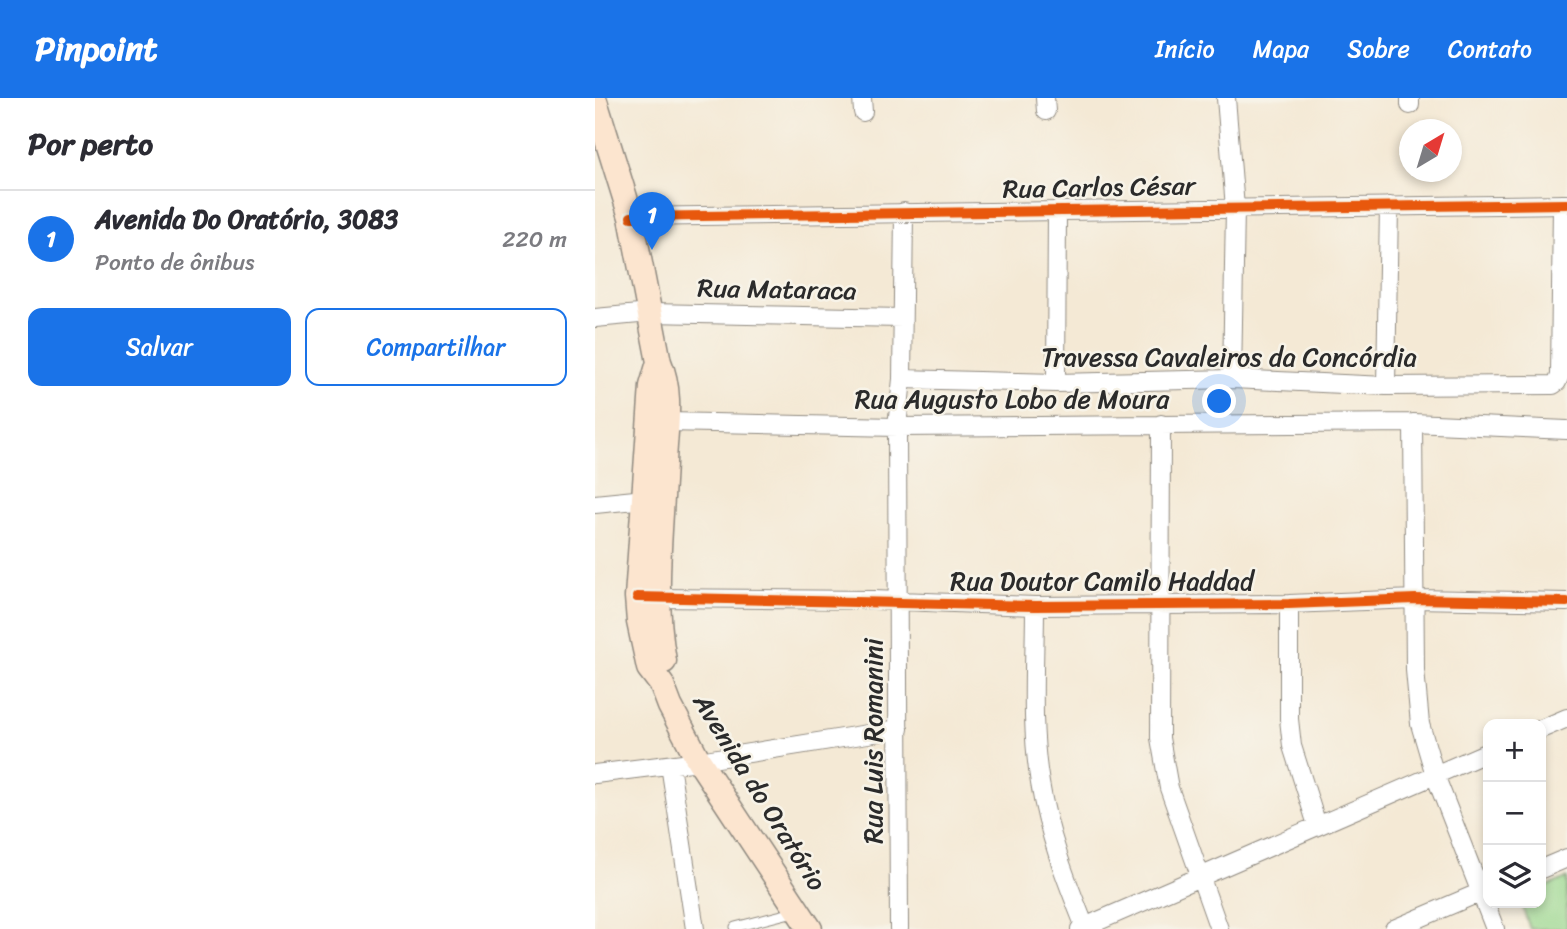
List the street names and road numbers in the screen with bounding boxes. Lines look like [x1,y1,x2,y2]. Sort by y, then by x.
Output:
street label: Rua Carlos César [1002,162,1197,212]
street label: Rua Mataraca [697,265,857,313]
street label: Travessa Cavaleiros da Concórdia [1041,334,1417,380]
street label: Rua Augusto Lobo de Moura [855,376,1170,422]
street label: Rua Doutor Camilo Haddad [950,558,1256,604]
street label: Rua Luis Romanini [850,637,896,844]
street label: Avenida do Oratório [680,683,839,900]

